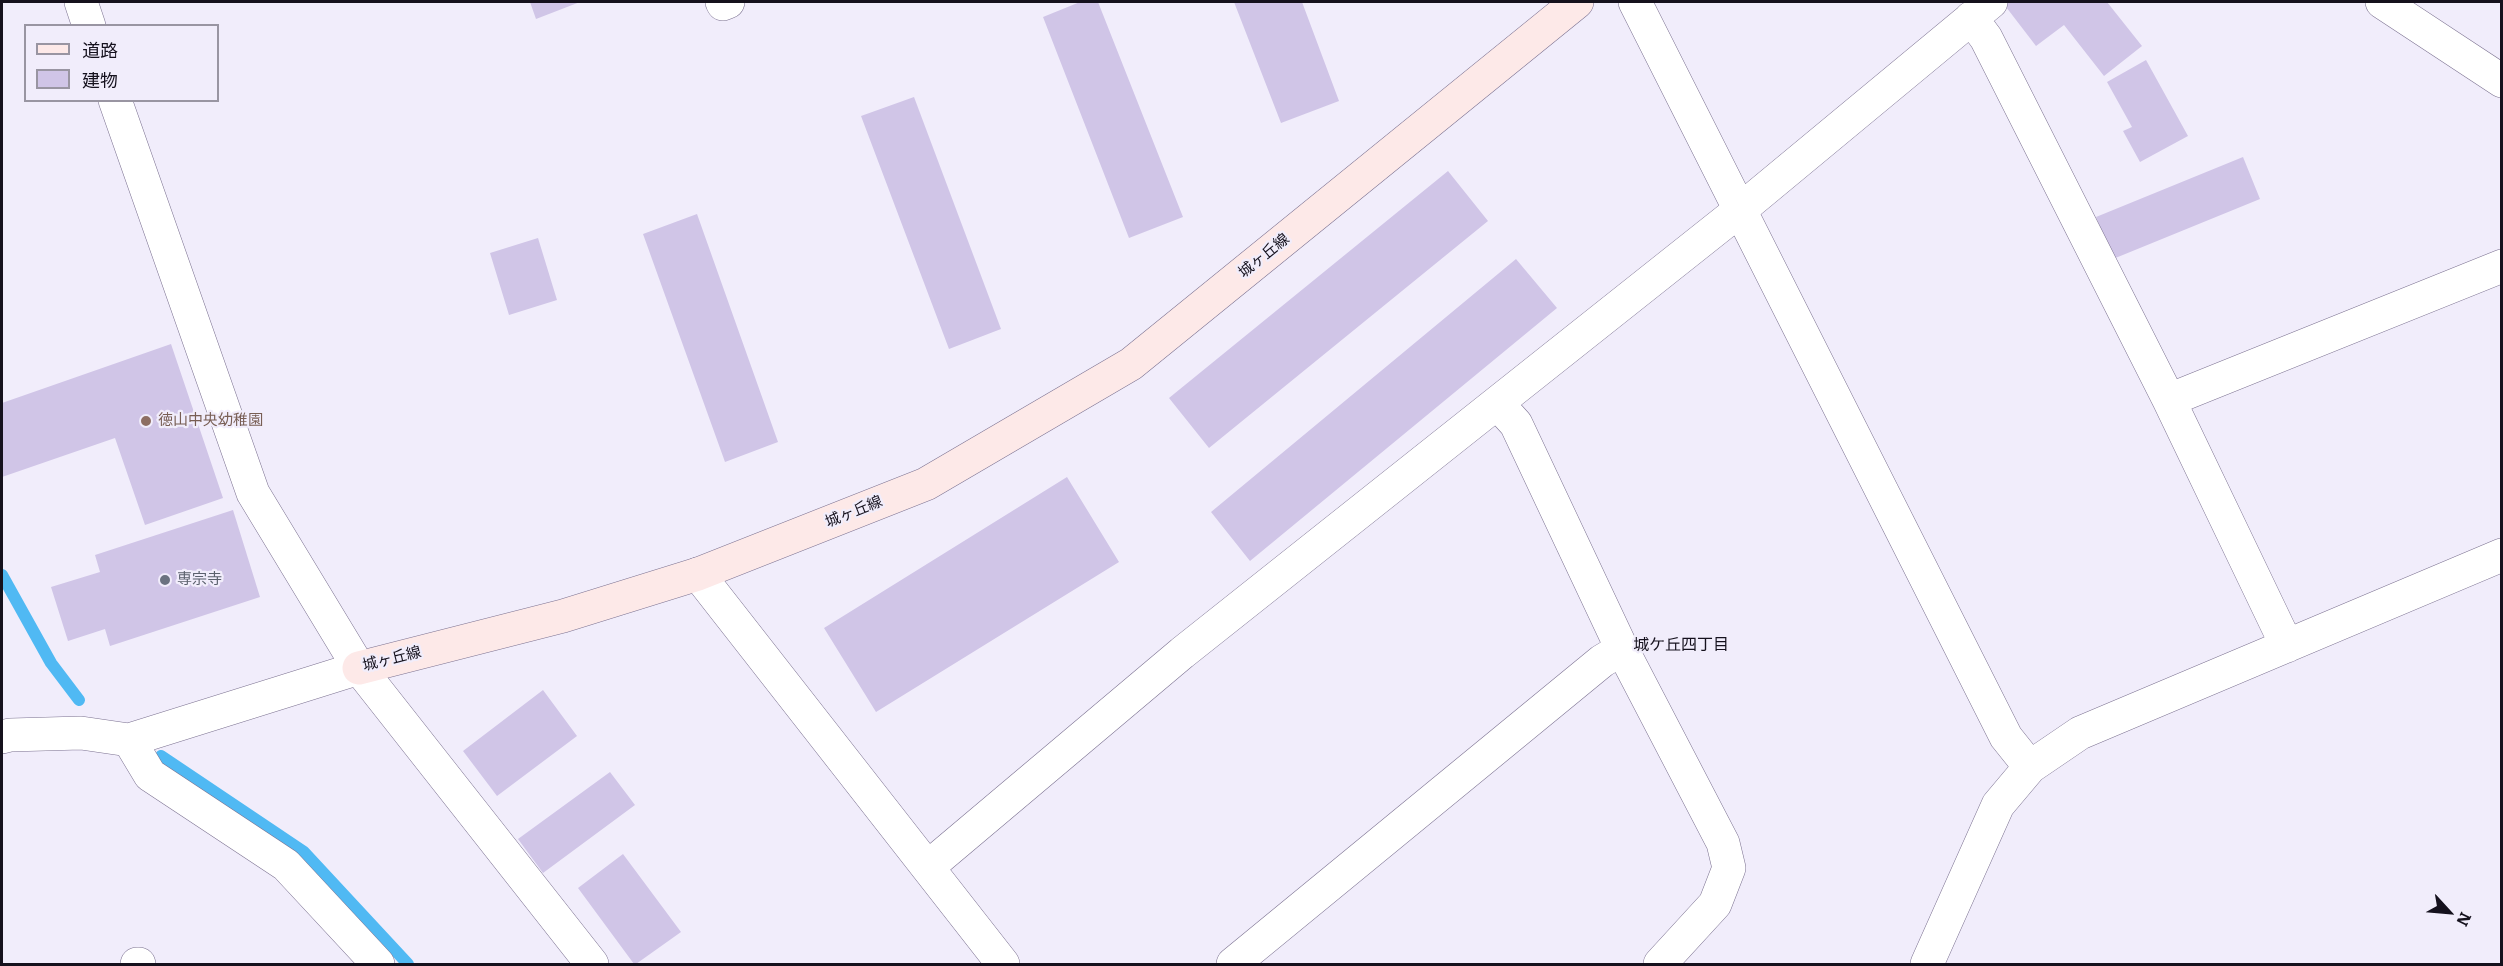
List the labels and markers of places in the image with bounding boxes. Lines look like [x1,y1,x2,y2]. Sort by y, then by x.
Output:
place label: 徳山中央幼稚園 [158,412,263,430]
marker: 徳山中央幼稚園 [139,414,153,428]
place label: 専宗寺 [177,571,222,589]
marker: 専宗寺 [158,573,172,587]

